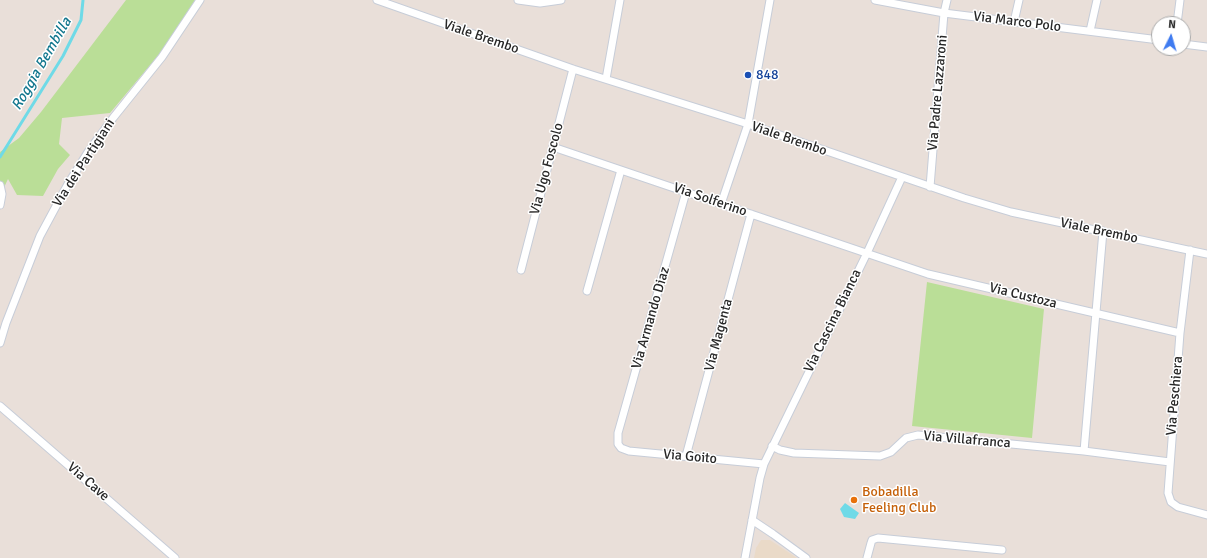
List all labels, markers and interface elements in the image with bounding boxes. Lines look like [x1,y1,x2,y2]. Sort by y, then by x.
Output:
street label: Via Marco Polo [972,8,1062,36]
water label: Roggia Bembilla [8,14,76,114]
street label: Viale Brembo [441,16,521,58]
north arrow [1151,16,1191,56]
text: N [1168,18,1176,31]
street label: Via Padre Lazzaroni [925,34,951,152]
place label: 848 [756,67,779,83]
marker: 848 [743,70,753,80]
street label: Via dei Partigiani [49,116,119,210]
street label: Viale Brembo [749,118,829,160]
street label: Via Ugo Foscolo [527,121,567,217]
street label: Via Solferino [671,180,749,220]
street label: Viale Brembo [1059,215,1139,247]
street label: Via Armando Diaz [628,265,674,371]
street label: Via Cascina Bianca [801,267,865,375]
street label: Via Custoza [987,279,1059,313]
street label: Via Magenta [701,297,737,373]
street label: Via Peschiera [1163,355,1187,437]
street label: Via Villafranca [923,428,1011,452]
street label: Via Goito [662,446,718,468]
street label: Via Cave [63,459,113,505]
place label: Bobadilla Feeling Club [862,484,936,516]
marker: Bobadilla Feeling Club [849,495,859,505]

